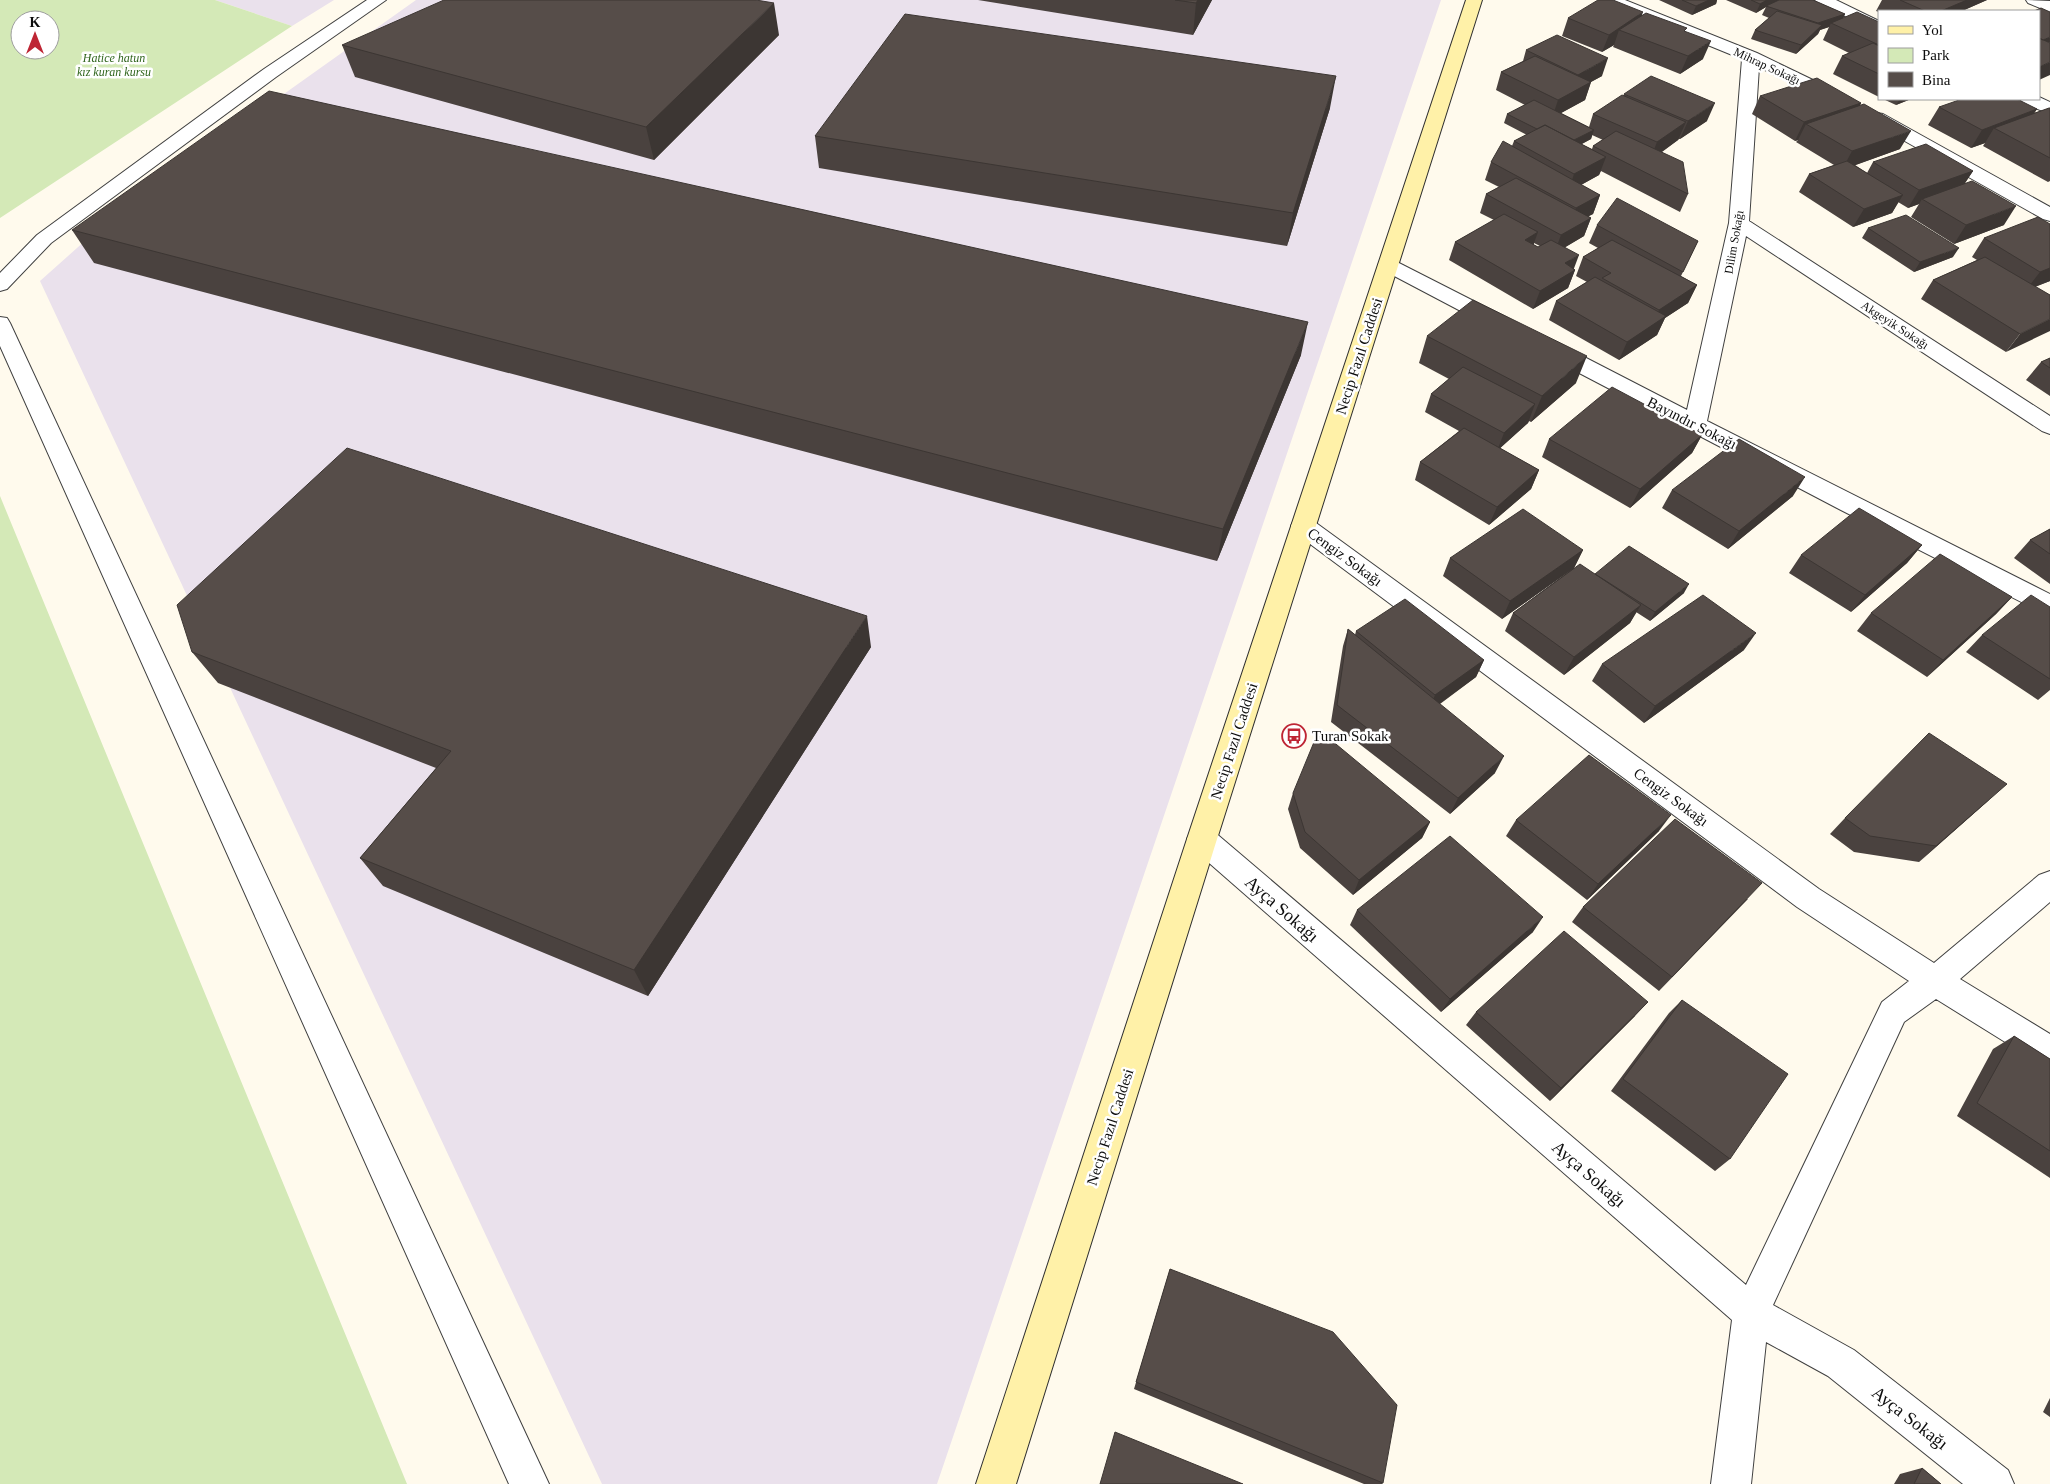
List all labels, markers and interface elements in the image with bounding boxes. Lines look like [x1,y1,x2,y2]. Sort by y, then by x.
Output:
north arrow [10,10,60,60]
legend [1878,10,2040,100]
text: K [30,15,41,30]
text: Yol [1922,22,1943,38]
street label: Mihrap Sokağı [1732,45,1803,88]
text: Park [1922,47,1950,63]
park label: Hatice hatun kız kuran kursu [77,51,151,79]
text: Bina [1922,72,1951,88]
street label: Dilim Sokağı [1722,208,1747,275]
street label: Necip Fazıl Caddesi [1333,296,1385,416]
street label: Akgeyik Sokağı [1859,298,1932,352]
street label: Bayındır Sokağı [1645,394,1739,452]
street label: Cengiz Sokağı [1305,525,1385,589]
street label: Necip Fazıl Caddesi [1208,681,1260,801]
bus stop icon: Turan Sokak [1281,723,1307,749]
place label: Turan Sokak [1312,728,1389,744]
street label: Cengiz Sokağı [1631,765,1711,829]
street label: Ayça Sokağı [1241,872,1323,946]
street label: Necip Fazıl Caddesi [1084,1067,1136,1187]
street label: Ayça Sokağı [1548,1137,1630,1211]
street label: Ayça Sokağı [1868,1382,1952,1454]

